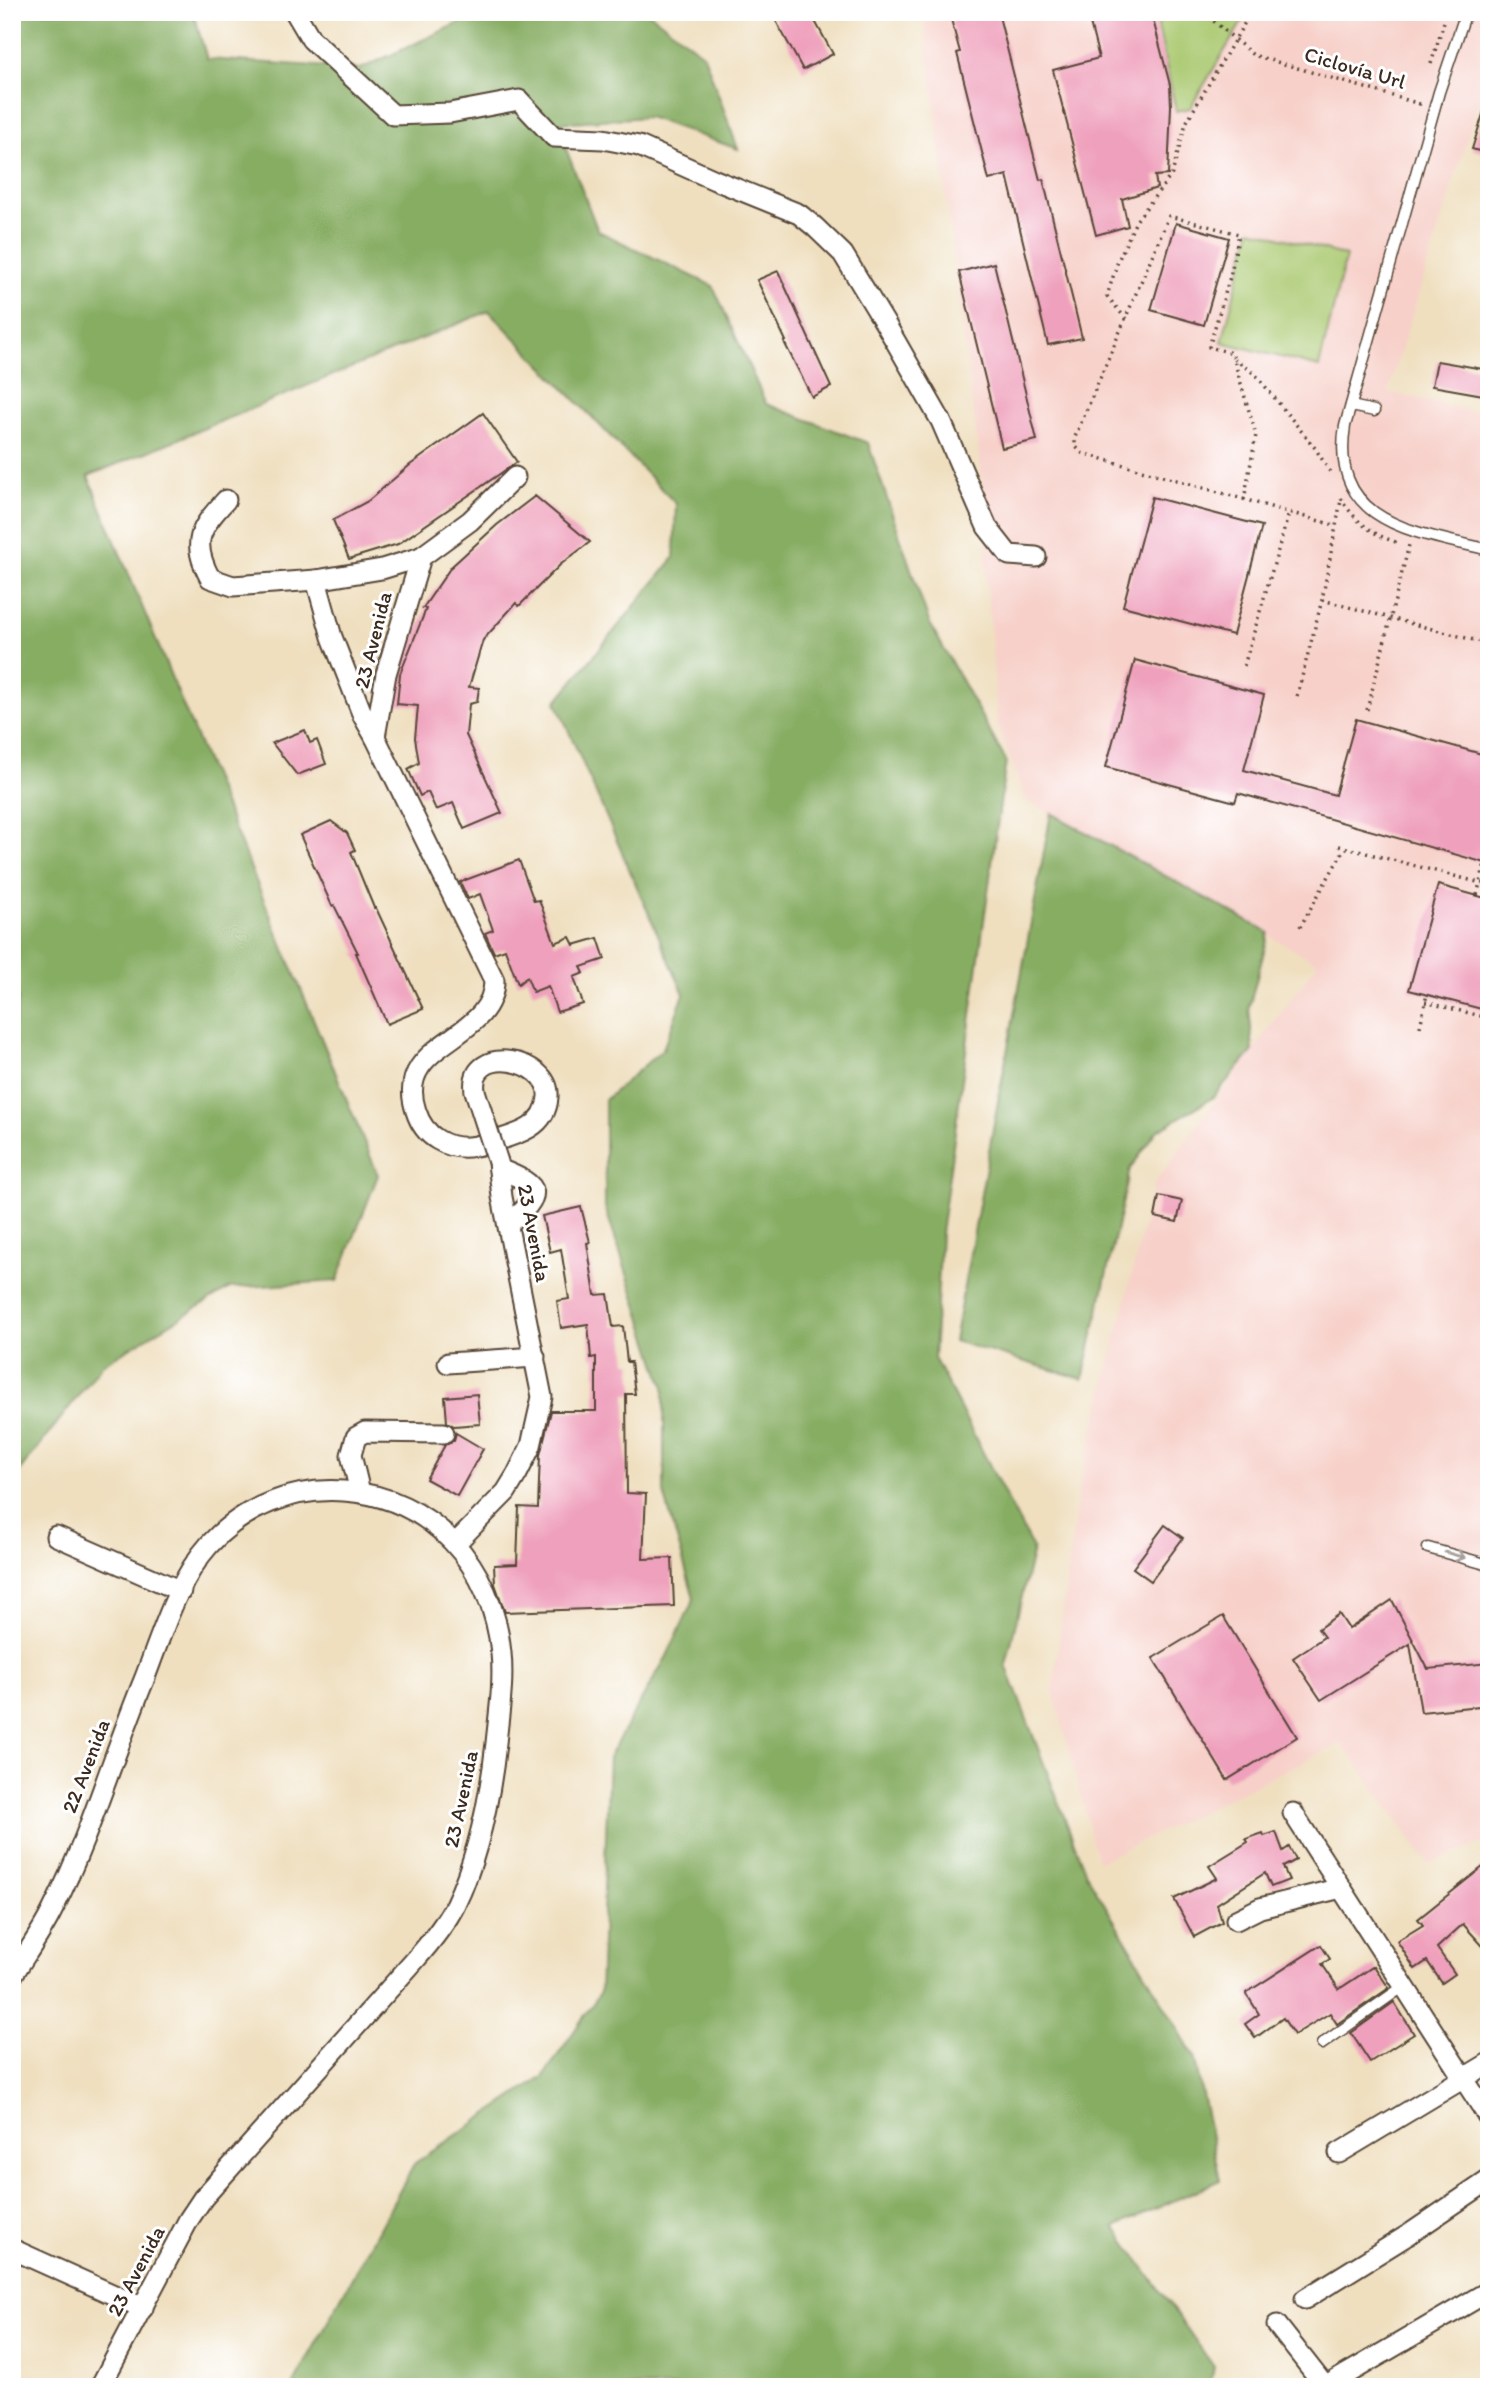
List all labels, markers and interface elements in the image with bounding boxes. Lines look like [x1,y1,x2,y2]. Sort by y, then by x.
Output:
street label: Ciclovía Url [1302,41,1409,94]
street label: 23 Avenida [348,589,397,691]
street label: 23 Avenida [513,1182,556,1284]
one-way arrow [1443,1550,1465,1563]
street label: 22 Avenida [56,1715,115,1816]
street label: 23 Avenida [438,1748,483,1850]
street label: 23 Avenida [101,2221,170,2320]

